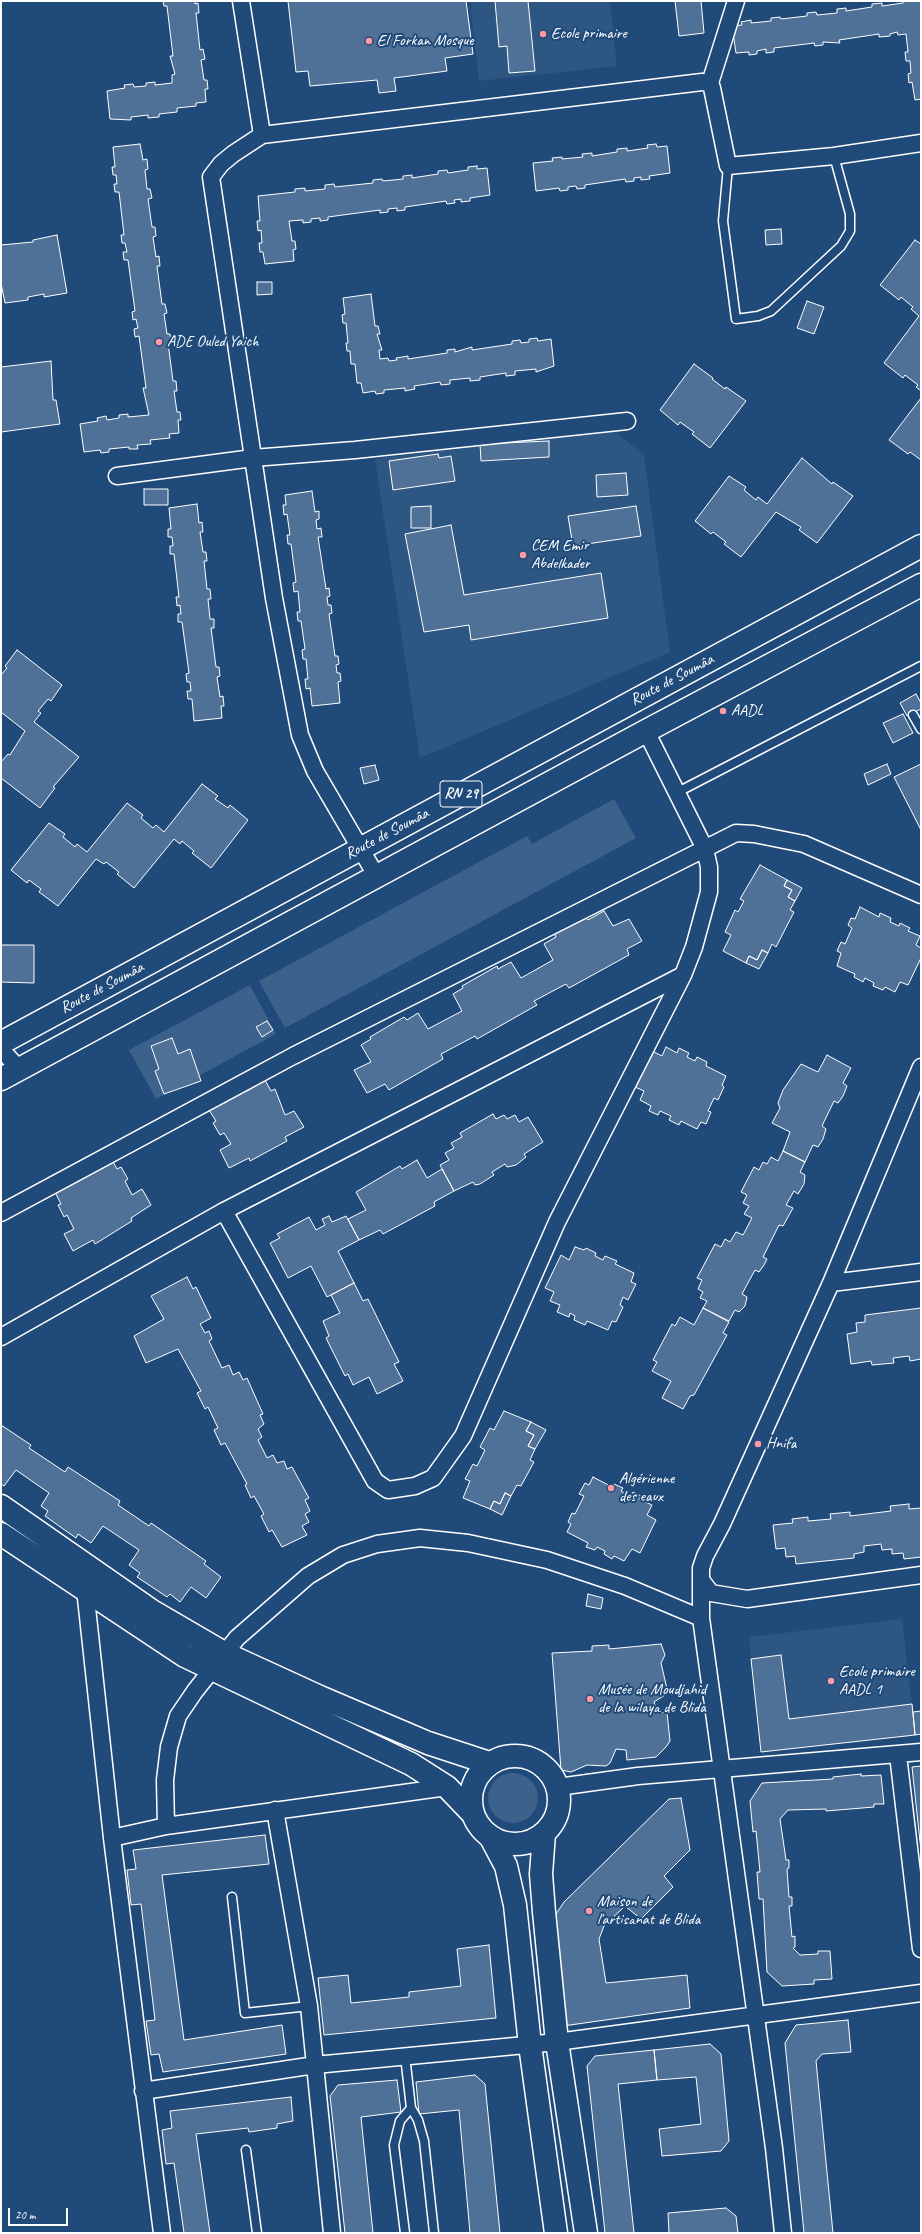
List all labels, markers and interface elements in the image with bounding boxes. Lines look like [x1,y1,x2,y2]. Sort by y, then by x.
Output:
place label: Ecole primaire [551,24,627,44]
marker: Ecole primaire [538,29,548,39]
place label: El Forkan Mosque [377,31,473,51]
marker: El Forkan Mosque [364,36,374,46]
place label: ADE Ouled Yaich [167,332,259,352]
marker: ADE Ouled Yaich [154,337,164,347]
place label: CEM Emir Abdelkader [531,536,590,574]
marker: CEM Emir Abdelkader [518,550,528,560]
street label: Route de Soumâa [627,650,717,710]
place label: AADL [731,701,763,721]
marker: AADL [718,706,728,716]
road number: RN 29 [440,781,482,807]
street label: Route de Soumâa [342,804,432,864]
street label: Route de Soumâa [57,958,147,1018]
place label: Hnifa [766,1434,796,1454]
marker: Hnifa [753,1439,763,1449]
place label: Algérienne des eaux [619,1469,674,1507]
marker: Algérienne des eaux [606,1483,616,1493]
place label: Ecole primaire AADL 1 [839,1662,915,1700]
marker: Ecole primaire AADL 1 [826,1676,836,1686]
place label: Musée de Moudjahid de la wilaya de Blida [598,1680,706,1718]
marker: Musée de Moudjahid de la wilaya de Blida [585,1694,595,1704]
place label: Maison de l'artisanat de Blida [597,1892,700,1930]
marker: Maison de l'artisanat de Blida [584,1906,594,1916]
scale bar [10,2200,70,2226]
text: 20 m [15,2207,35,2223]

